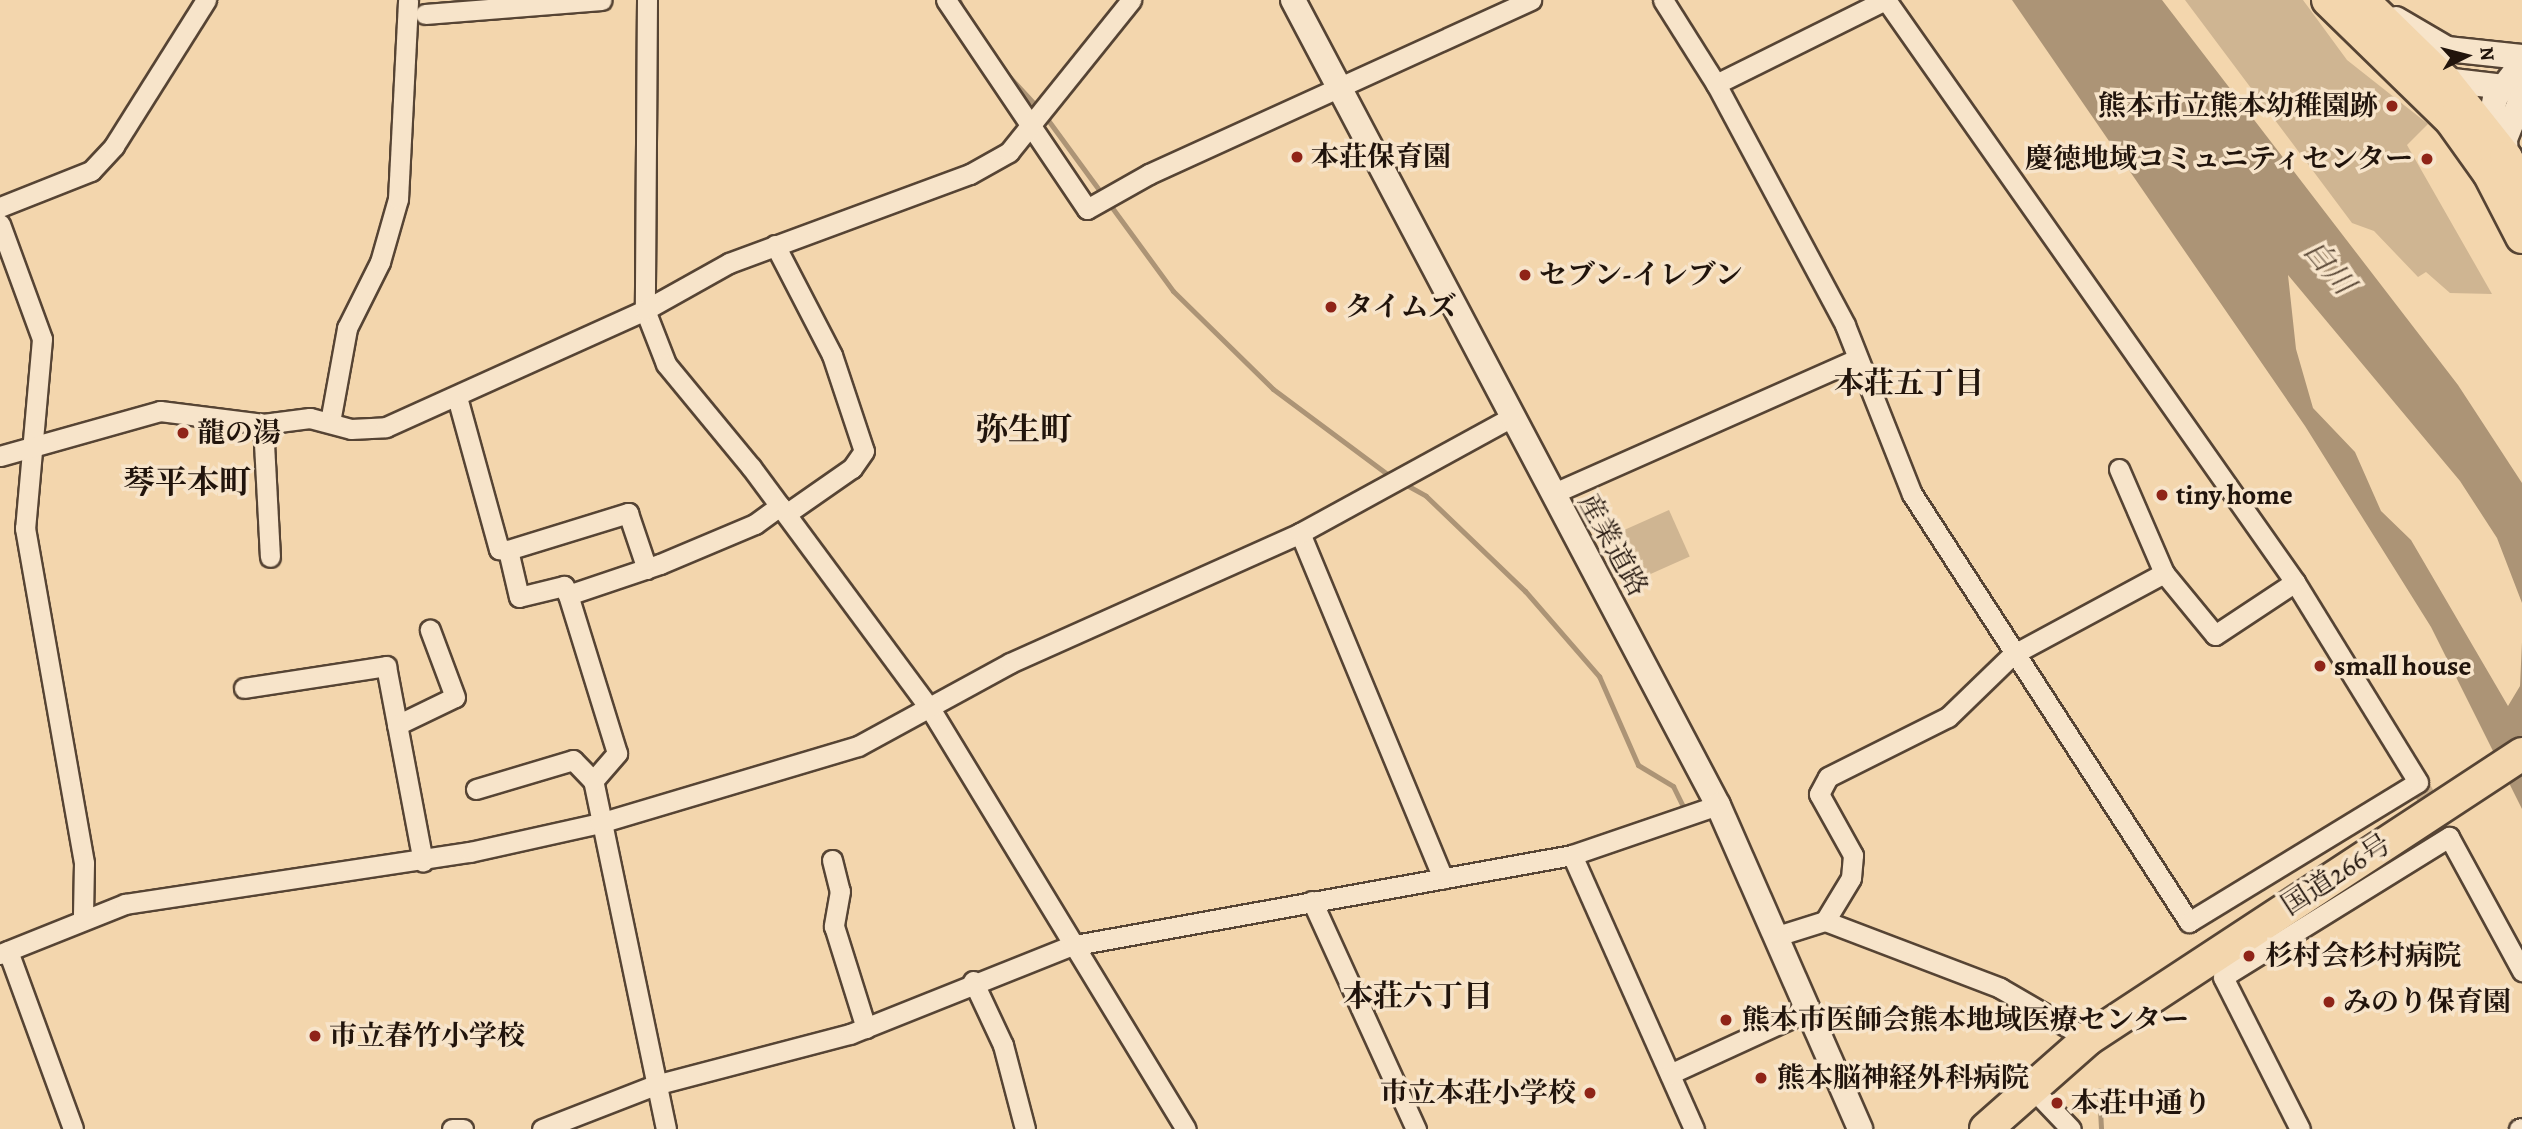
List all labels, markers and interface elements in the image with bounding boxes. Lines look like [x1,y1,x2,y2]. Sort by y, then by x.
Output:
north arrow [2431,21,2501,91]
text: N [2473,46,2501,62]
place label: 熊本市立熊本幼稚園跡 [2098,89,2378,123]
marker: 熊本市立熊本幼稚園跡 [2384,98,2400,114]
place label: 本荘保育園 [1311,140,1451,174]
place label: 慶徳地域コミュニティセンター [2021,142,2413,176]
marker: 本荘保育園 [1289,149,1305,165]
marker: 慶徳地域コミュニティセンター [2419,151,2435,167]
water label: 白川 [2296,232,2362,302]
place label: セブン-イレブン [1539,258,1745,292]
marker: セブン-イレブン [1517,267,1533,283]
place label: タイムズ [1345,290,1457,324]
marker: タイムズ [1323,299,1339,315]
district label: 本荘五丁目 [1834,365,1984,401]
district label: 弥生町 [976,410,1072,448]
place label: 龍の湯 [197,416,281,450]
marker: 龍の湯 [175,425,191,441]
district label: 琴平本町 [123,463,251,501]
place label: tiny home [2176,478,2293,512]
marker: tiny home [2154,487,2170,503]
street label: 産業道路 [1571,488,1655,602]
place label: small house [2334,649,2471,683]
marker: small house [2312,658,2328,674]
street label: 国道266号 [2275,827,2397,923]
place label: 杉村会杉村病院 [2265,939,2461,973]
marker: 杉村会杉村病院 [2239,946,2259,966]
district label: 本荘六丁目 [1343,978,1493,1014]
place label: みのり保育園 [2343,985,2511,1019]
marker: みのり保育園 [2321,994,2337,1010]
place label: 熊本市医師会熊本地域医療センター [1742,1003,2190,1037]
marker: 熊本市医師会熊本地域医療センター [1716,1010,1736,1030]
place label: 市立春竹小学校 [329,1019,525,1053]
marker: 市立春竹小学校 [307,1028,323,1044]
place label: 熊本脳神経外科病院 [1777,1061,2029,1095]
marker: 熊本脳神経外科病院 [1751,1068,1771,1088]
place label: 市立本荘小学校 [1380,1076,1576,1110]
marker: 市立本荘小学校 [1582,1085,1598,1101]
place label: 本荘中通り [2071,1086,2211,1120]
marker: 本荘中通り [2049,1095,2065,1111]

